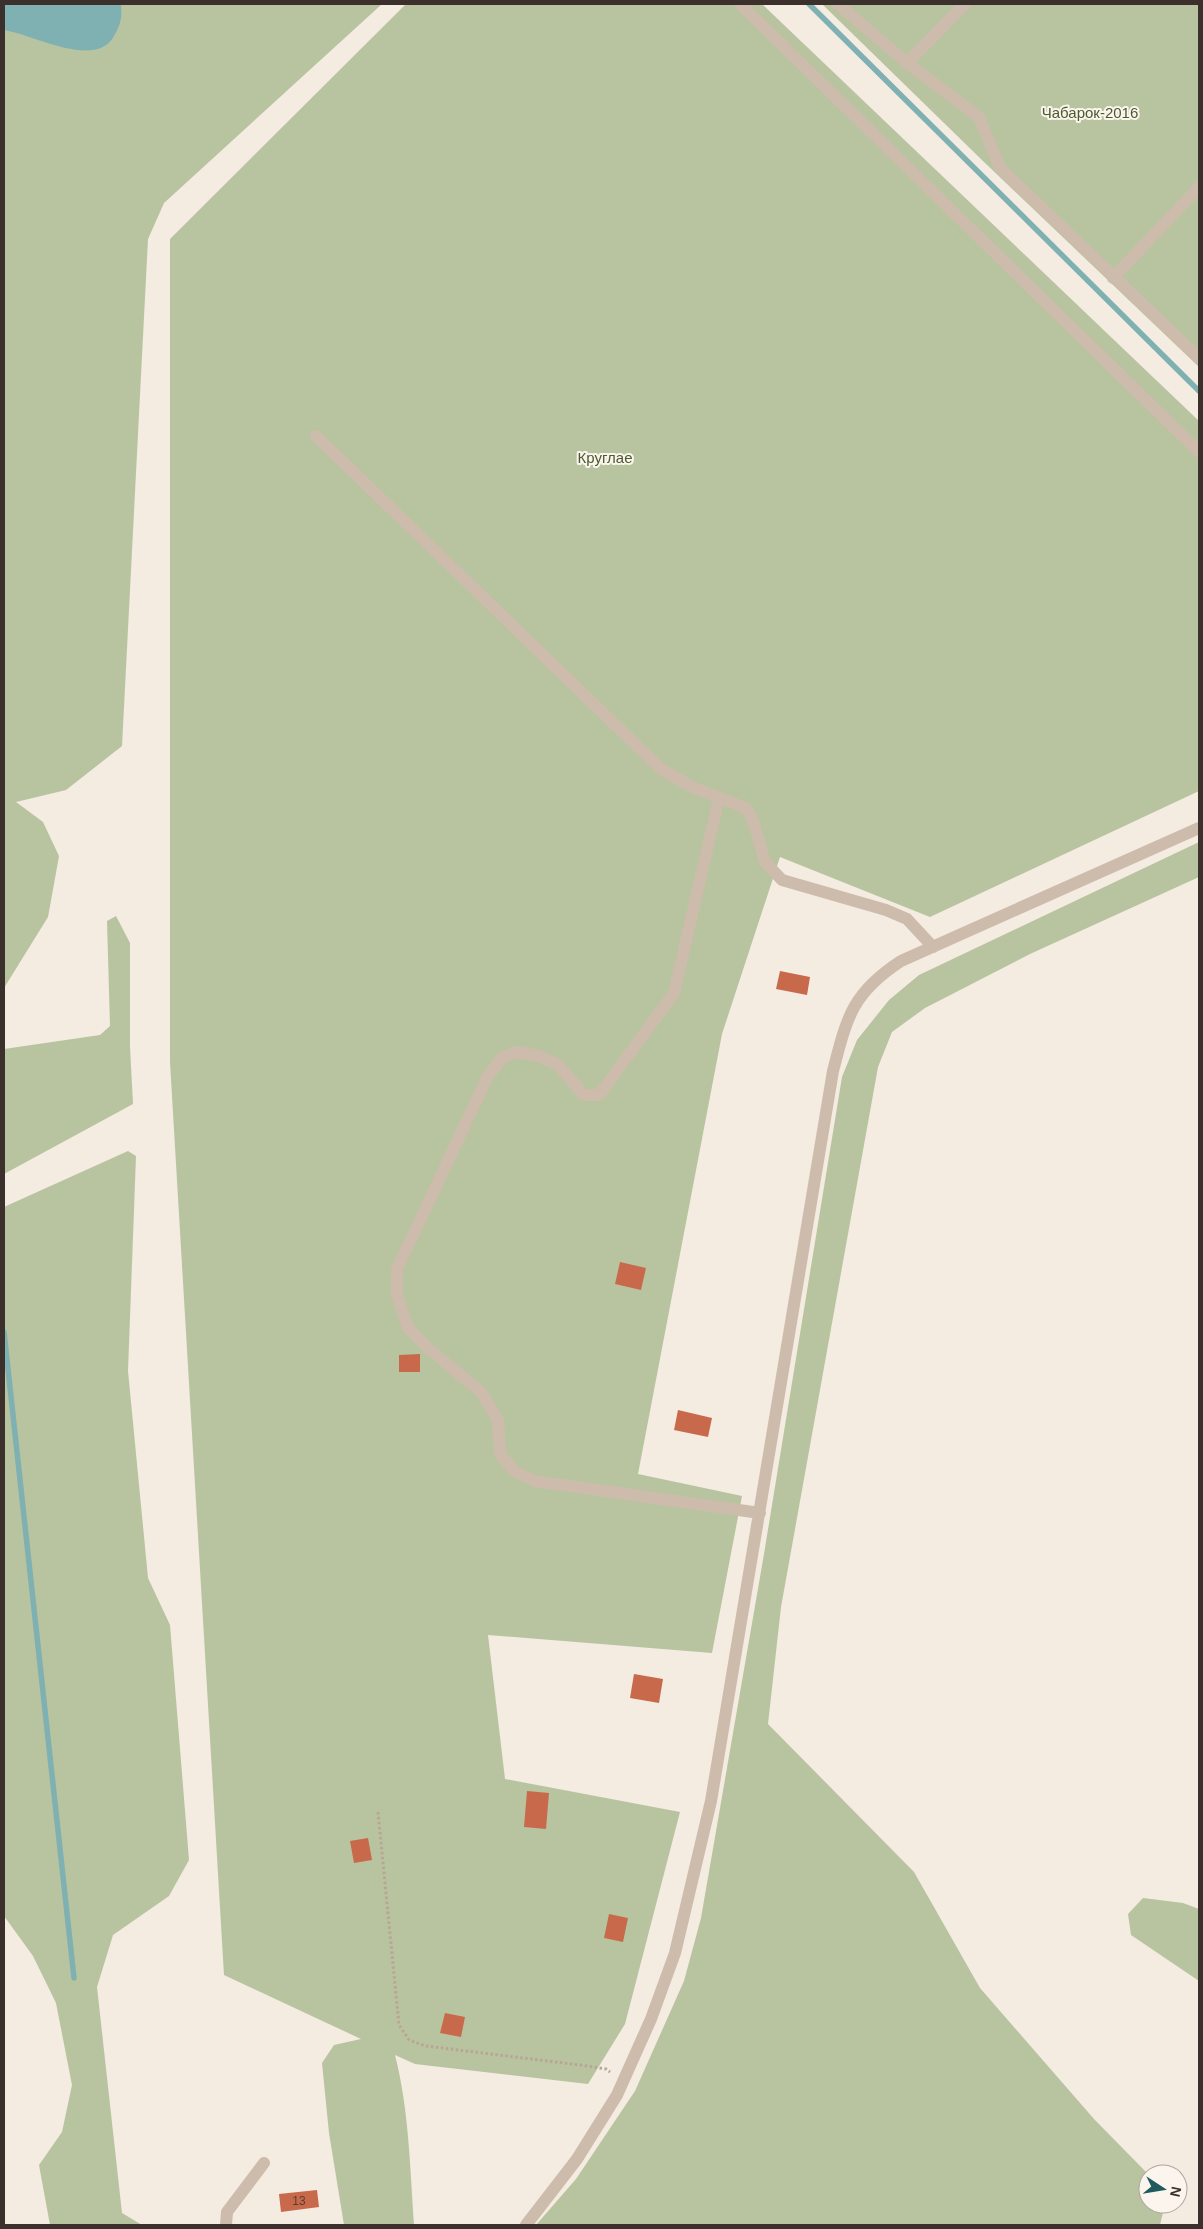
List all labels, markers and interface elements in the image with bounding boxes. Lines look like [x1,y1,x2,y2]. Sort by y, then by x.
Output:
park label: Чабарок-2016 [1042,104,1138,121]
park label: Круглае [578,449,633,466]
north arrow [1138,2164,1188,2214]
text: N [1167,2185,1185,2198]
house number: 13 [292,2194,306,2208]

